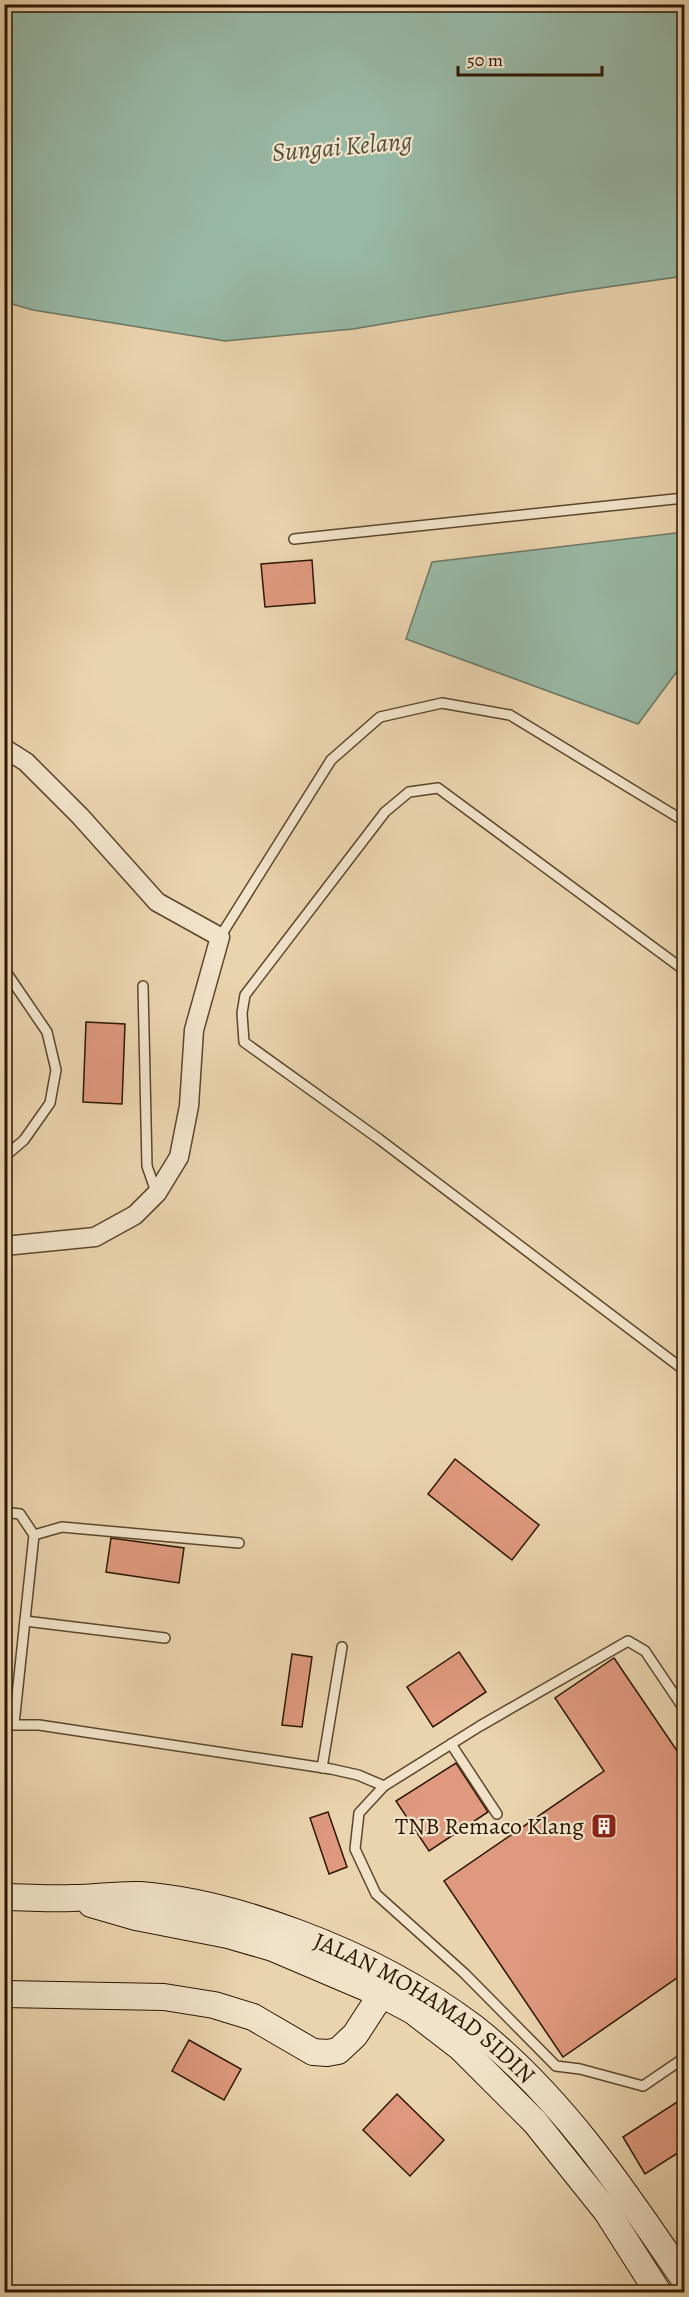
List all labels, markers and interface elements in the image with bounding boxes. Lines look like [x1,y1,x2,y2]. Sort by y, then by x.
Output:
scale bar [458,39,602,77]
text: 50 m [467,48,503,72]
water label: Sungai Kelang [270,123,414,170]
place label: TNB Remaco Klang [395,1810,584,1842]
building icon: TNB Remaco Klang [589,1811,619,1841]
street label: JALAN MOHAMAD SIDIN [309,1925,542,2091]

